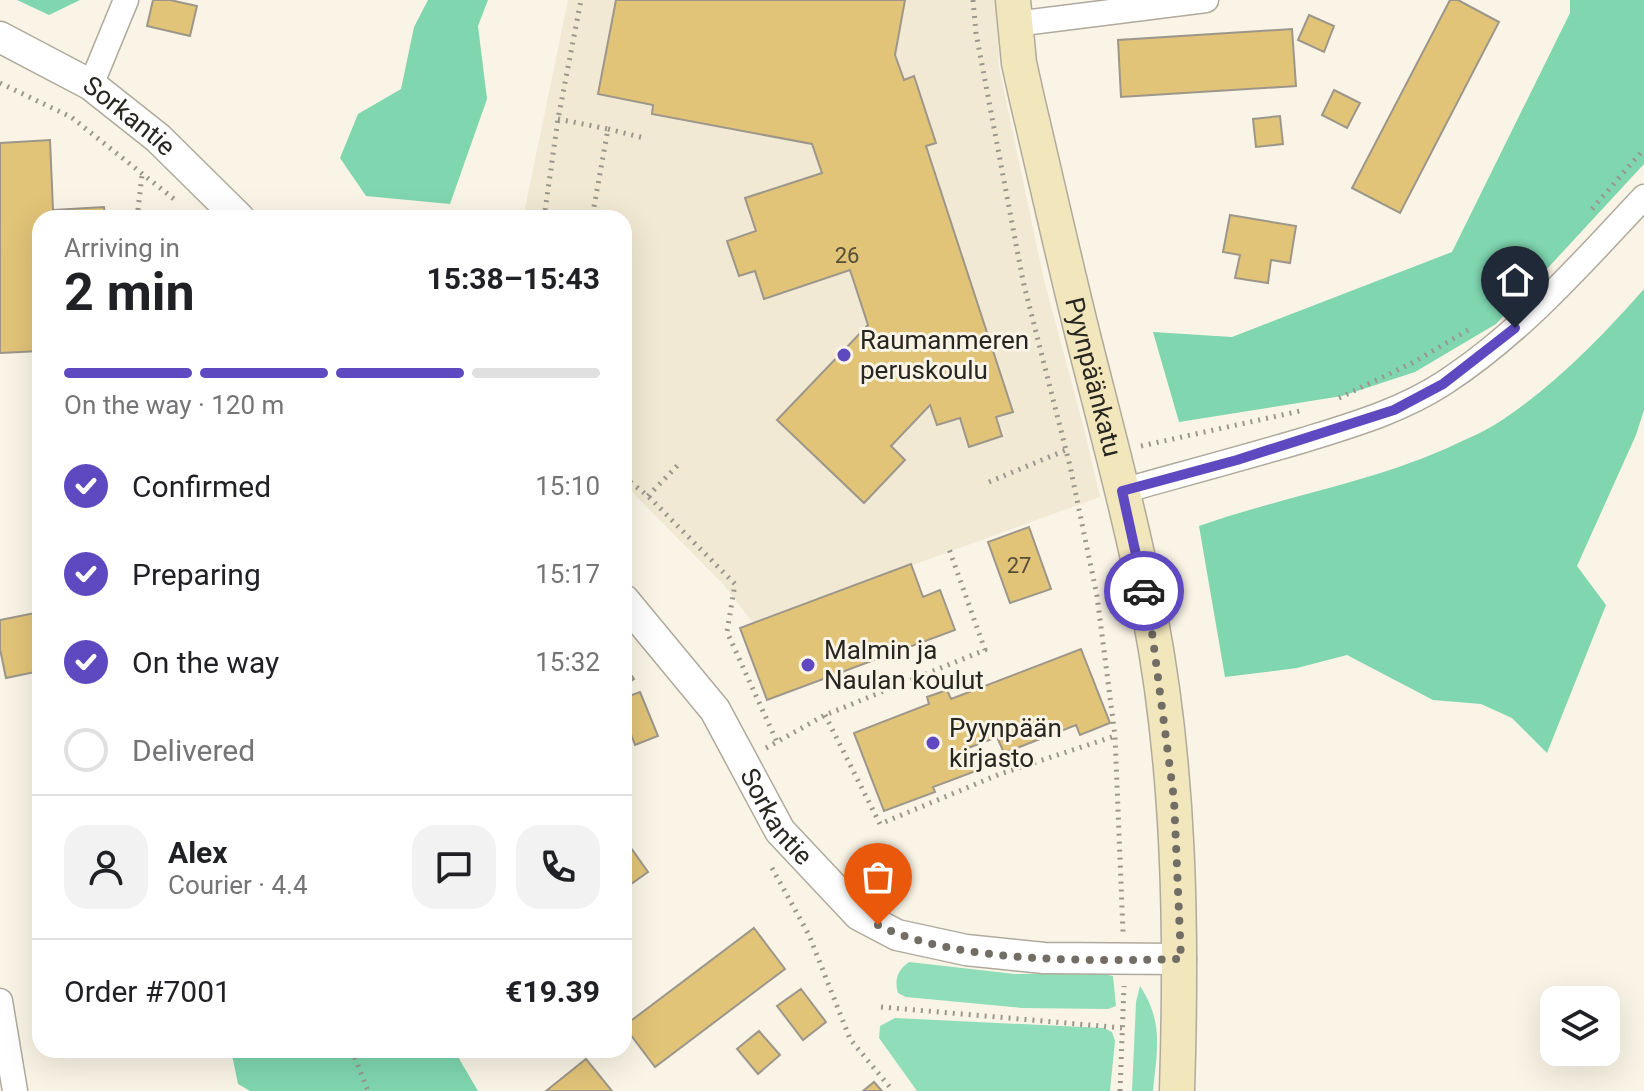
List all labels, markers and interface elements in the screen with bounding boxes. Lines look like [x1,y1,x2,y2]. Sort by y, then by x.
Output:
street label: Sorkantie [77,70,182,162]
text: Arriving in [64,233,180,263]
house number: 26 [835,243,859,268]
pin [1481,246,1549,328]
icon: home [1493,258,1537,302]
text: 15:38–15:43 [426,261,600,296]
text: 2 min [64,262,195,323]
street label: Pyynpäänkatu [1059,294,1128,460]
place label: Raumanmeren peruskoulu [860,325,1029,385]
marker: Raumanmeren peruskoulu [835,346,853,364]
text: On the way · 120 m [64,390,284,420]
icon: check [64,464,108,508]
text: Confirmed [132,469,271,504]
text: 15:10 [535,471,600,501]
courier [1104,551,1184,631]
icon: check [64,552,108,596]
house number: 27 [1007,553,1031,578]
text: Preparing [132,557,261,592]
text: 15:17 [535,559,600,589]
icon: car [1122,569,1166,613]
place label: Malmin ja Naulan koulut [824,635,984,695]
icon: check [64,640,108,684]
text: On the way [132,645,279,680]
text: 15:32 [535,647,600,677]
marker: Malmin ja Naulan koulut [799,656,817,674]
place label: Pyynpään kirjasto [949,713,1062,773]
text: Delivered [132,733,255,768]
marker: Pyynpään kirjasto [924,734,942,752]
street label: Sorkantie [734,763,819,871]
button: person [64,825,148,909]
button: chat [412,825,496,909]
button: phone [516,825,600,909]
text: Alex [168,835,228,870]
pin [844,843,912,925]
icon: bag [856,855,900,899]
text: Courier · 4.4 [168,870,308,900]
text: Order #7001 [64,974,231,1009]
text: €19.39 [505,974,600,1009]
map controls [1540,986,1620,1066]
button: layers [1540,986,1620,1066]

